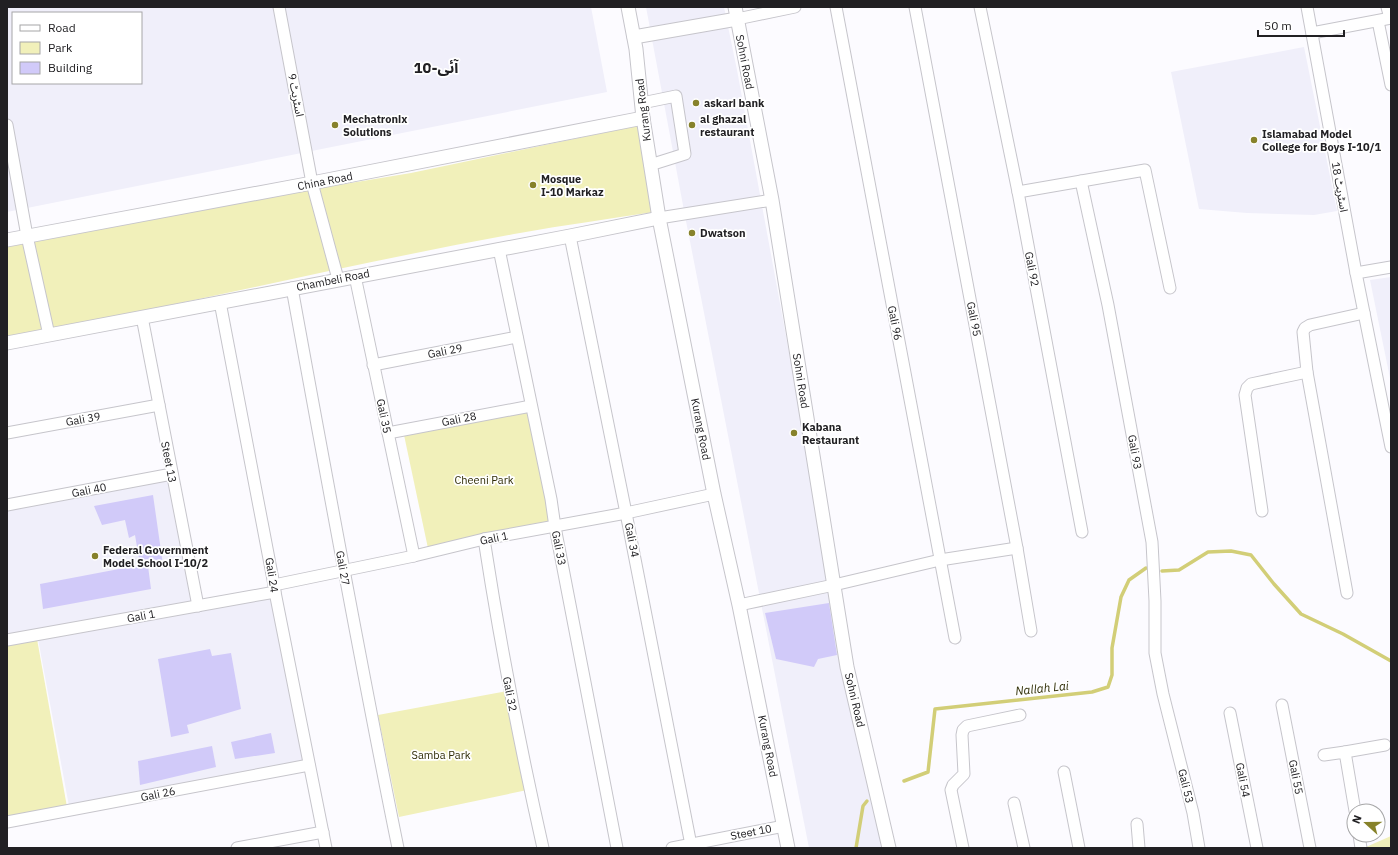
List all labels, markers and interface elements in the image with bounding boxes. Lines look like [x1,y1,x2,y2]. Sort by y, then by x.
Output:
legend [12,12,142,84]
scale bar [1258,12,1344,38]
text: 50 m [1264,18,1292,33]
text: Road [48,20,76,35]
street label: Sohni Road [733,33,757,91]
text: Park [48,40,73,55]
district label: آئی-10 [414,58,460,77]
text: Building [48,60,93,75]
street label: اسٹریٹ 9 [285,72,307,118]
street label: Kurang Road [632,78,654,142]
place label: askari bank [704,96,765,110]
marker: askari bank [691,98,701,108]
place label: Mechatronix Solutions [343,112,407,139]
place label: al ghazal restaurant [700,112,754,139]
marker: Mechatronix Solutions [330,120,340,130]
marker: al ghazal restaurant [687,120,697,130]
place label: Islamabad Model College for Boys I-10/1 [1262,127,1382,154]
marker: Islamabad Model College for Boys I-10/1 [1249,135,1259,145]
street label: اسٹریٹ 18 [1329,161,1351,213]
street label: China Road [296,169,354,193]
place label: Mosque I-10 Markaz [541,172,604,199]
marker: Mosque I-10 Markaz [528,180,538,190]
place label: Dwatson [700,226,745,240]
marker: Dwatson [687,228,697,238]
street label: Gali 92 [1022,250,1042,288]
street label: Chambeli Road [295,266,371,294]
street label: Gali 95 [964,300,984,338]
street label: Gali 96 [885,304,905,342]
street label: Gali 29 [426,341,464,361]
street label: Sohni Road [790,352,812,410]
street label: Gali 35 [374,397,394,435]
street label: Kurang Road [688,397,714,461]
street label: Gali 39 [65,409,101,429]
street label: Gali 28 [440,409,478,429]
place label: Kabana Restaurant [802,420,859,447]
marker: Kabana Restaurant [789,428,799,438]
street label: Gali 93 [1125,434,1145,470]
street label: Steet 13 [158,440,180,484]
park label: Cheeni Park [454,473,514,487]
street label: Gali 40 [70,480,108,500]
street label: Gali 34 [622,521,642,559]
street label: Gali 1 [479,528,510,548]
street label: Gali 33 [549,529,569,567]
place label: Federal Government Model School I-10/2 [103,543,209,570]
street label: Gali 27 [333,550,353,586]
marker: Federal Government Model School I-10/2 [90,551,100,561]
street label: Gali 24 [262,557,282,594]
street label: Gali 1 [126,607,157,625]
street label: Sohni Road [842,671,868,729]
street label: Gali 32 [500,675,520,713]
water label: Nallah Lai [1014,678,1070,698]
street label: Kurang Road [755,714,781,778]
park label: Samba Park [412,748,471,762]
street label: Gali 55 [1286,758,1306,796]
street label: Gali 54 [1233,761,1253,799]
street label: Gali 53 [1175,767,1197,805]
street label: Gali 26 [139,784,177,804]
north arrow [1346,803,1386,843]
text: N [1349,813,1365,826]
street label: Steet 10 [729,821,773,843]

